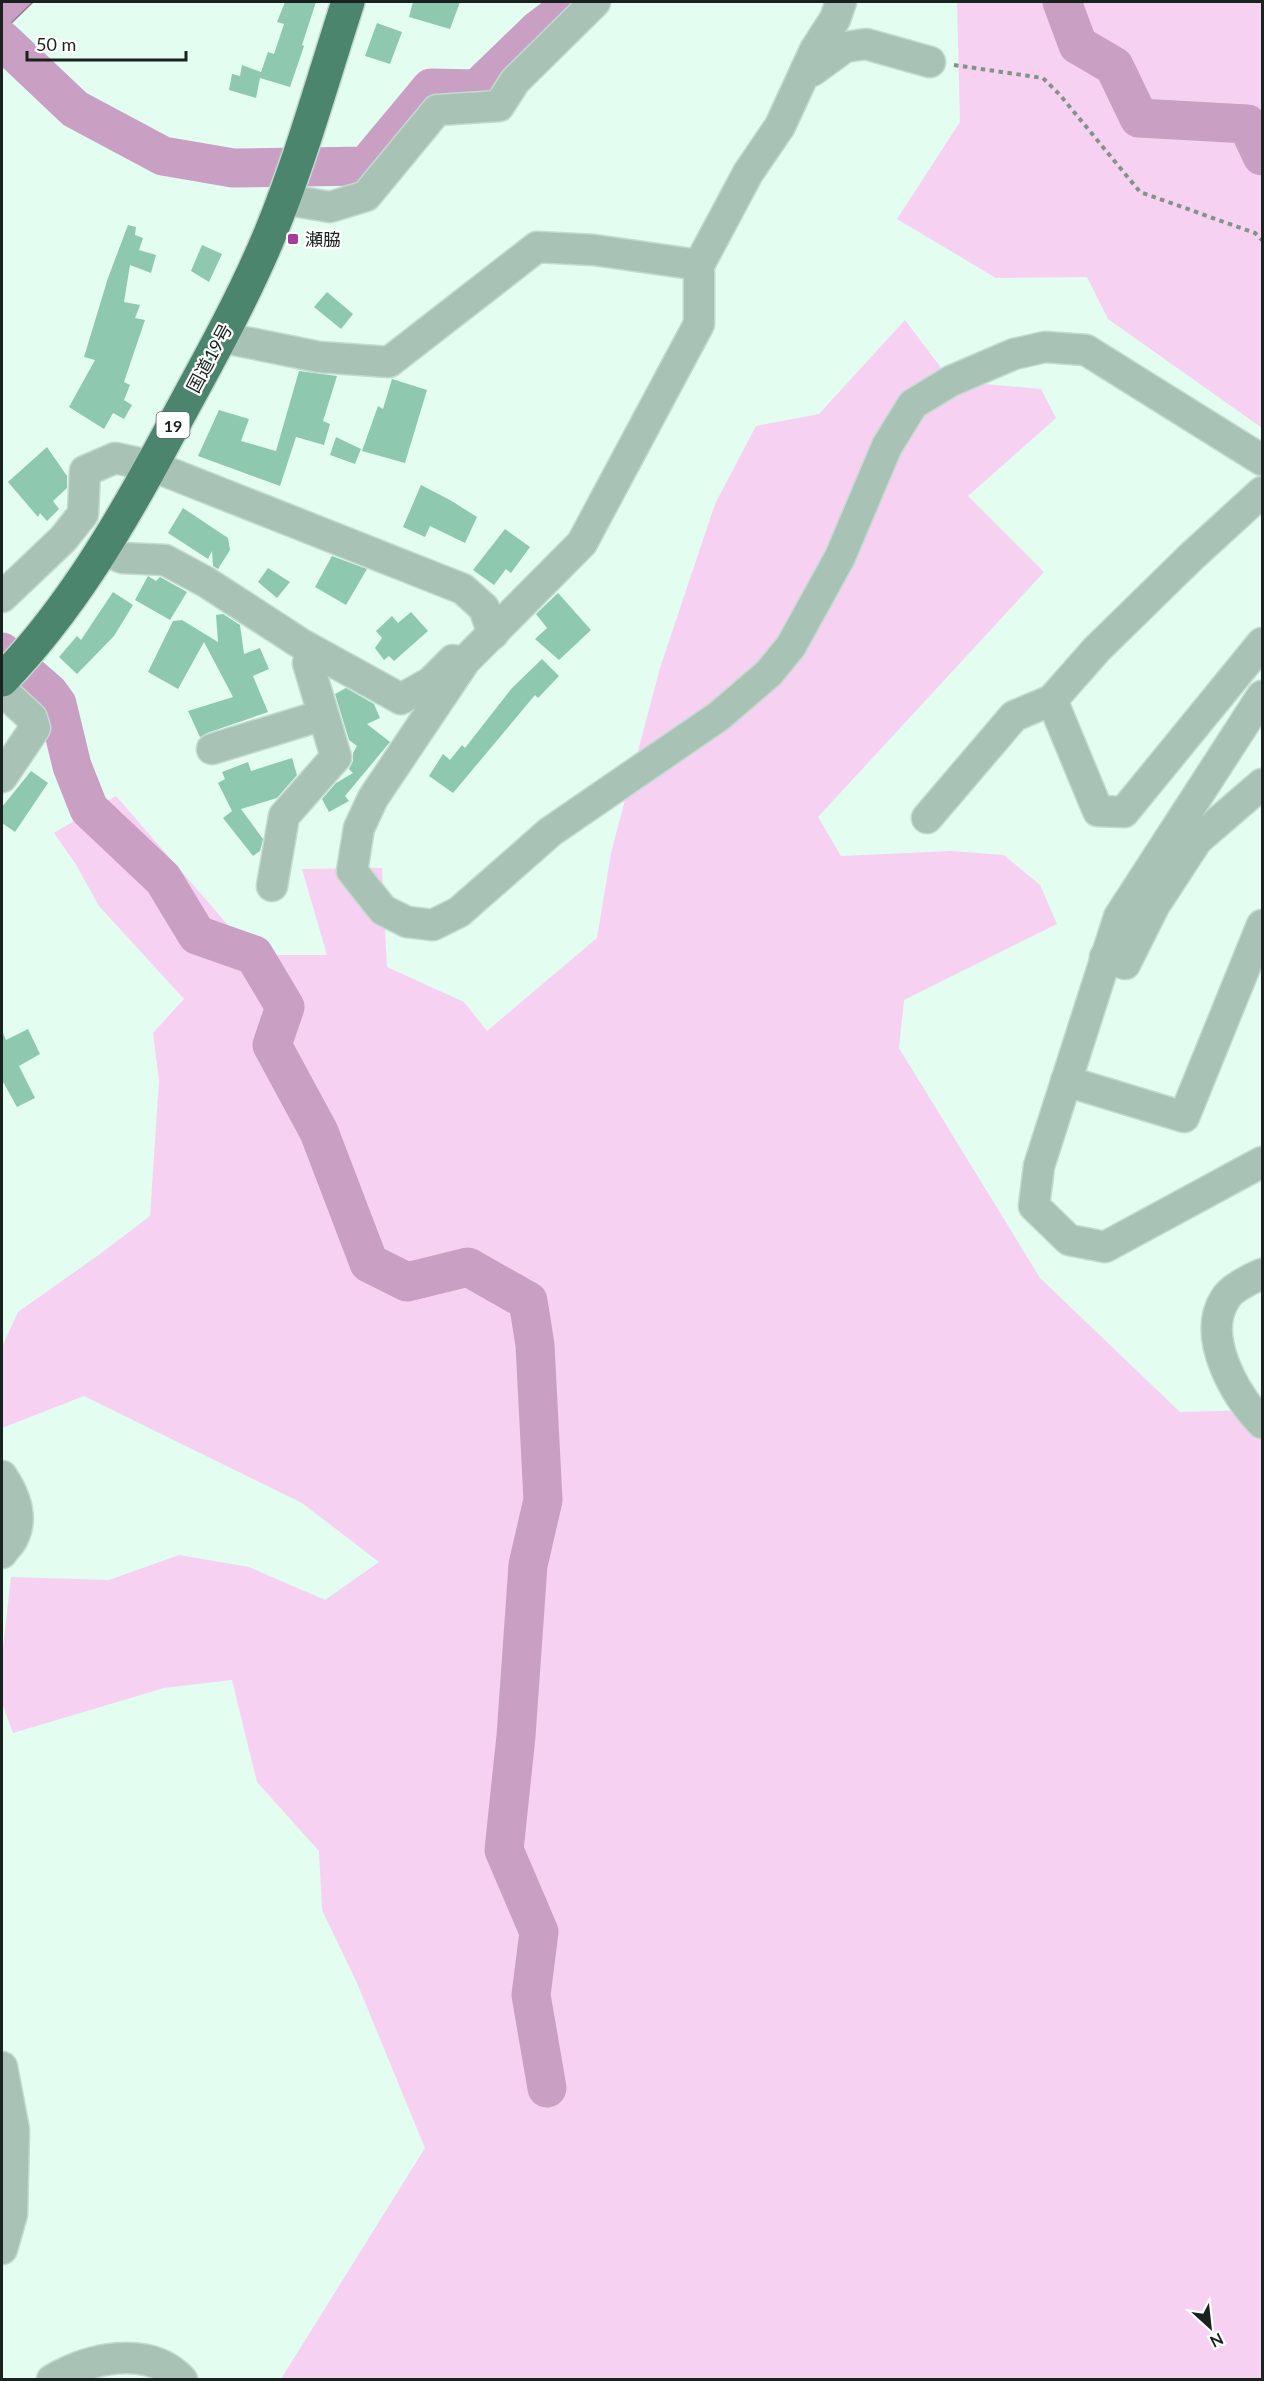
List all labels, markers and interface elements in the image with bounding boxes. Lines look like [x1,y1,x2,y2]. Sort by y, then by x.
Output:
scale bar [27,24,186,62]
text: 50 m [36,33,76,55]
place label: 瀬脇 [305,228,341,250]
marker: 瀬脇 [286,232,300,246]
street label: 国道19号 [182,320,236,396]
road number: 19 [156,412,190,438]
north arrow [1180,2297,1240,2357]
text: N [1207,2330,1227,2352]

